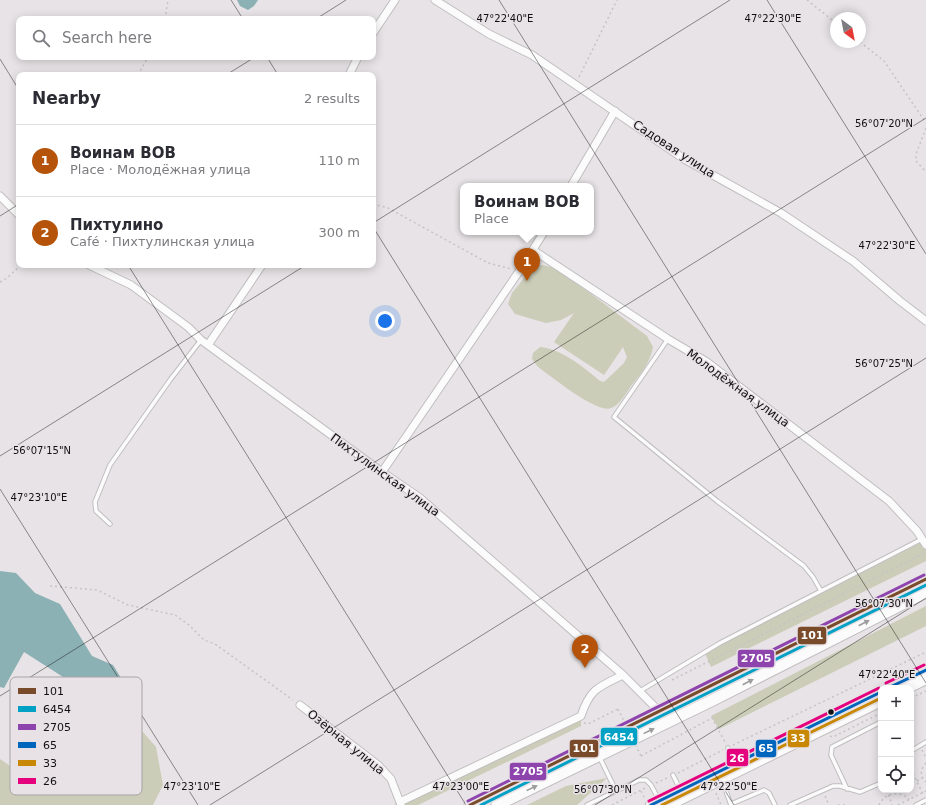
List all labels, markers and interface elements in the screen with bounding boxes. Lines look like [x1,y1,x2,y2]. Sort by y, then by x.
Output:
north arrow [830,12,866,48]
text: 47°22'40"E [477,13,533,24]
text: 47°22'30"E [745,13,801,24]
search box [16,16,376,60]
icon: search [30,27,52,49]
text: Search here [62,29,152,47]
text: Nearby [32,88,101,108]
text: 2 results [304,91,360,106]
street label: Садовая улица [630,117,718,181]
text: 56°07'20"N [855,118,913,129]
text: Воинам ВОВ [70,144,176,162]
text: 1 [40,153,50,168]
text: 110 m [318,153,360,168]
text: Place · Молодёжная улица [70,162,251,177]
popup [460,183,594,235]
text: Воинам ВОВ [474,193,580,211]
text: Place [474,211,509,226]
text: Пихтулино [70,216,163,234]
text: 2 [40,225,50,240]
text: 300 m [318,225,360,240]
text: Café · Пихтулинская улица [70,234,255,249]
text: 47°22'30"E [859,240,915,251]
pin: 1 [514,248,540,281]
your location [375,311,395,331]
street label: Молодёжная улица [684,346,792,430]
text: 56°07'25"N [855,358,913,369]
street label: Пихтулинская улица [328,431,442,519]
text: 56°07'15"N [13,445,71,456]
text: 47°23'10"E [11,492,67,503]
text: 56°07'30"N [855,598,913,609]
one-way arrow [858,620,869,626]
line badge: 101 [797,626,827,645]
text: 101 [801,629,823,642]
pin: 2 [572,635,598,668]
line badge: 2705 [737,649,775,668]
text: 2705 [741,652,771,665]
text: 47°22'40"E [859,669,915,680]
legend [10,677,142,795]
one-way arrow [742,679,753,685]
text: 101 [43,685,64,698]
map controls [878,685,914,793]
button: + [878,685,914,721]
text: 6454 [43,703,71,716]
street label: Озёрная улица [305,707,387,777]
unlabelled marker [826,707,836,717]
text: 2705 [43,721,71,734]
button: − [878,721,914,757]
line badge: 6454 [600,727,638,746]
one-way arrow [643,728,654,734]
line badge: 33 [787,729,810,748]
text: 6454 [604,731,635,744]
text: 33 [790,732,806,745]
text: 65 [43,739,57,752]
line badge: 101 [569,739,599,758]
line badge: 65 [755,739,777,758]
text: 101 [573,742,595,755]
text: 65 [758,742,774,755]
line badge: 26 [726,748,749,767]
text: 26 [729,752,745,765]
text: 33 [43,757,57,770]
button: locate [878,757,914,793]
line badge: 2705 [509,762,547,781]
text: 2705 [513,765,543,778]
text: 26 [43,775,57,788]
text: 47°23'10"E [164,781,220,792]
text: 47°23'00"E [433,781,489,792]
text: 47°22'50"E [701,781,757,792]
text: 56°07'30"N [574,784,632,795]
one-way arrow [526,785,537,791]

